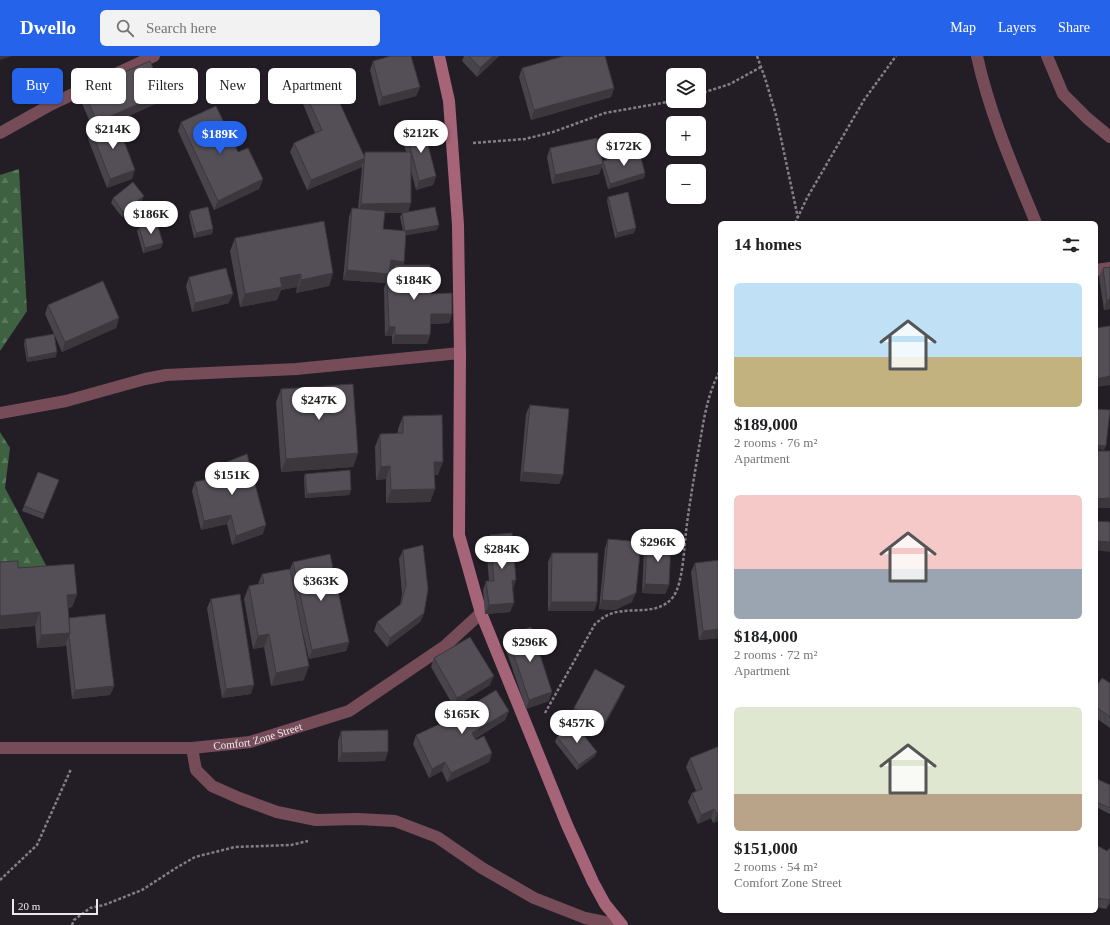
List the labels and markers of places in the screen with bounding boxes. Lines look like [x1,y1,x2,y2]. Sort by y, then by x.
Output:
pin: $214K [85,116,141,150]
pin: $212K [393,120,449,154]
pin: $189K [192,121,248,155]
pin: $172K [596,133,652,167]
pin: $186K [123,201,179,235]
pin: $184K [386,267,442,301]
pin: $247K [291,387,347,421]
pin: $151K [204,462,260,496]
pin: $296K [630,529,686,563]
pin: $284K [474,536,530,570]
pin: $363K [293,568,349,602]
pin: $296K [502,629,558,663]
pin: $165K [434,701,490,735]
pin: $457K [549,710,605,744]

